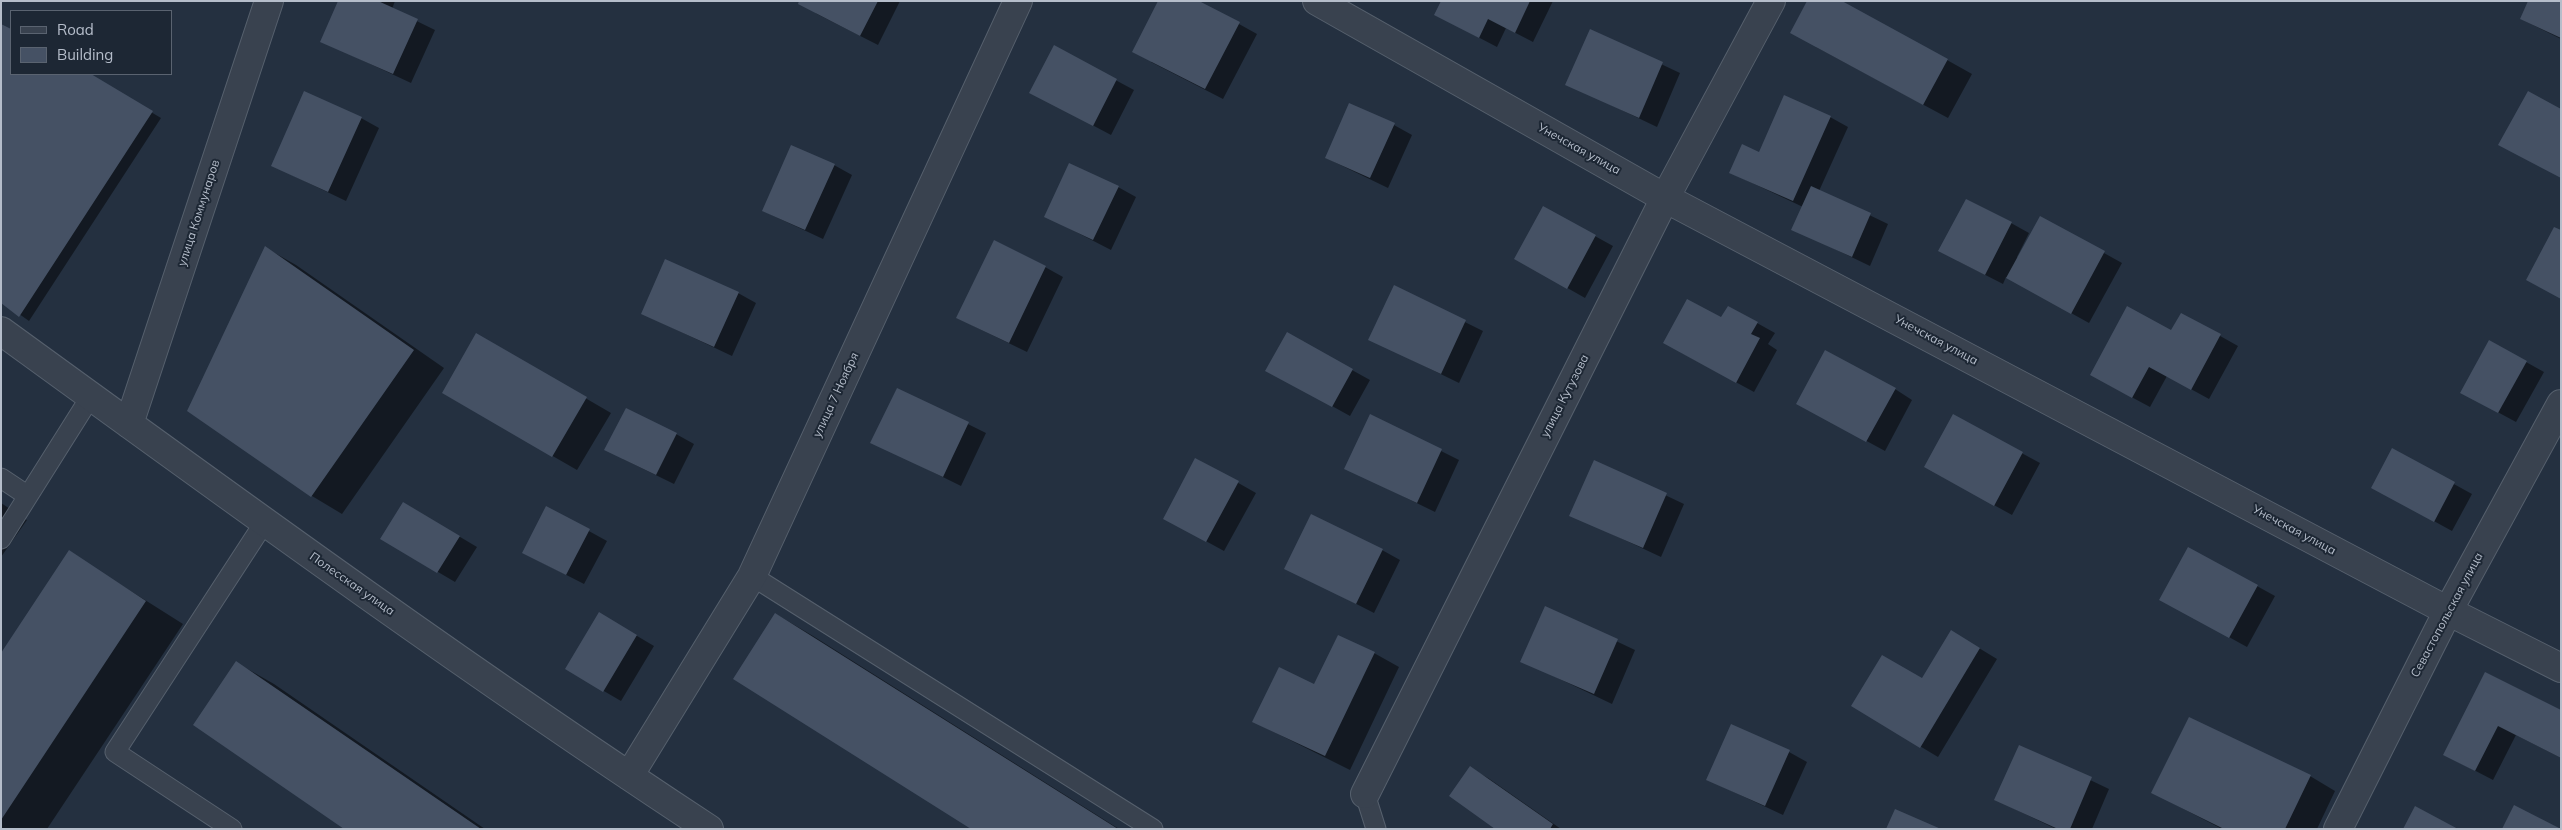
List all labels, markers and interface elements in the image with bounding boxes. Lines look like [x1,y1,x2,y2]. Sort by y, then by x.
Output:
legend [10,10,172,75]
text: Road [57,20,94,39]
text: Building [57,45,113,64]
street label: Унечская улица [1535,120,1623,178]
street label: улица Коммунаров [175,158,223,268]
street label: Унечская улица [1892,312,1980,368]
street label: улица 7 Ноября [810,350,862,440]
street label: улица Кутузова [1538,352,1592,440]
street label: Унечская улица [2250,502,2338,558]
street label: Полесская улица [307,549,397,619]
street label: Севастопольская улица [2408,550,2486,680]

